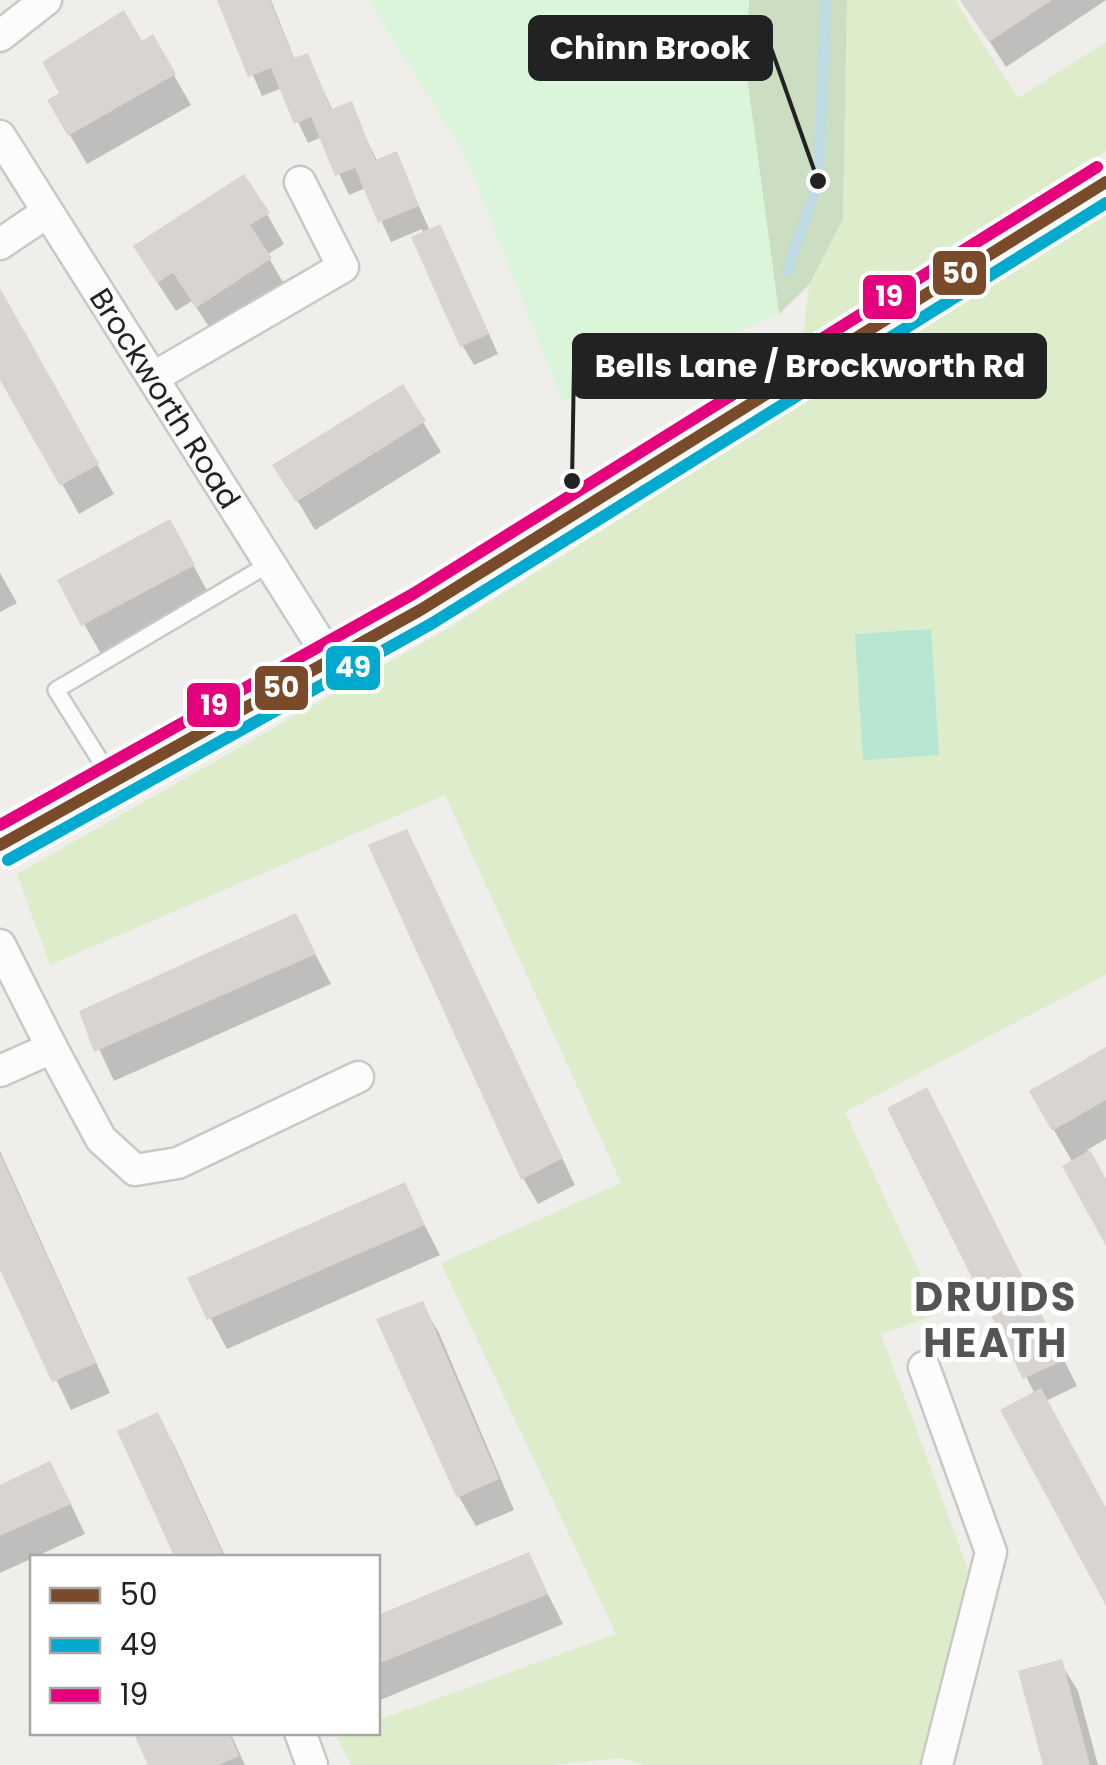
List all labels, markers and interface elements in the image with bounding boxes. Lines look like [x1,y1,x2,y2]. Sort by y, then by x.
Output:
callout: Chinn Brook [530,17,771,79]
text: Chinn Brook [550,25,751,70]
line badge: 50 [931,249,988,297]
text: 50 [942,254,978,293]
line badge: 19 [861,273,918,321]
text: 19 [875,277,903,316]
street label: Brockworth Road [80,279,251,517]
callout: Bells Lane / Brockworth Rd [574,335,1045,397]
text: Bells Lane / Brockworth Rd [595,343,1025,388]
line badge: 49 [324,644,382,692]
text: 49 [335,648,371,687]
line badge: 50 [253,664,310,712]
text: 50 [263,668,299,707]
line badge: 19 [185,681,242,729]
text: 19 [200,686,228,725]
district label: DRUIDS HEATH [914,1269,1078,1371]
legend [30,1555,380,1735]
text: 50 [120,1573,158,1616]
text: 49 [120,1623,158,1666]
text: 19 [120,1673,149,1716]

